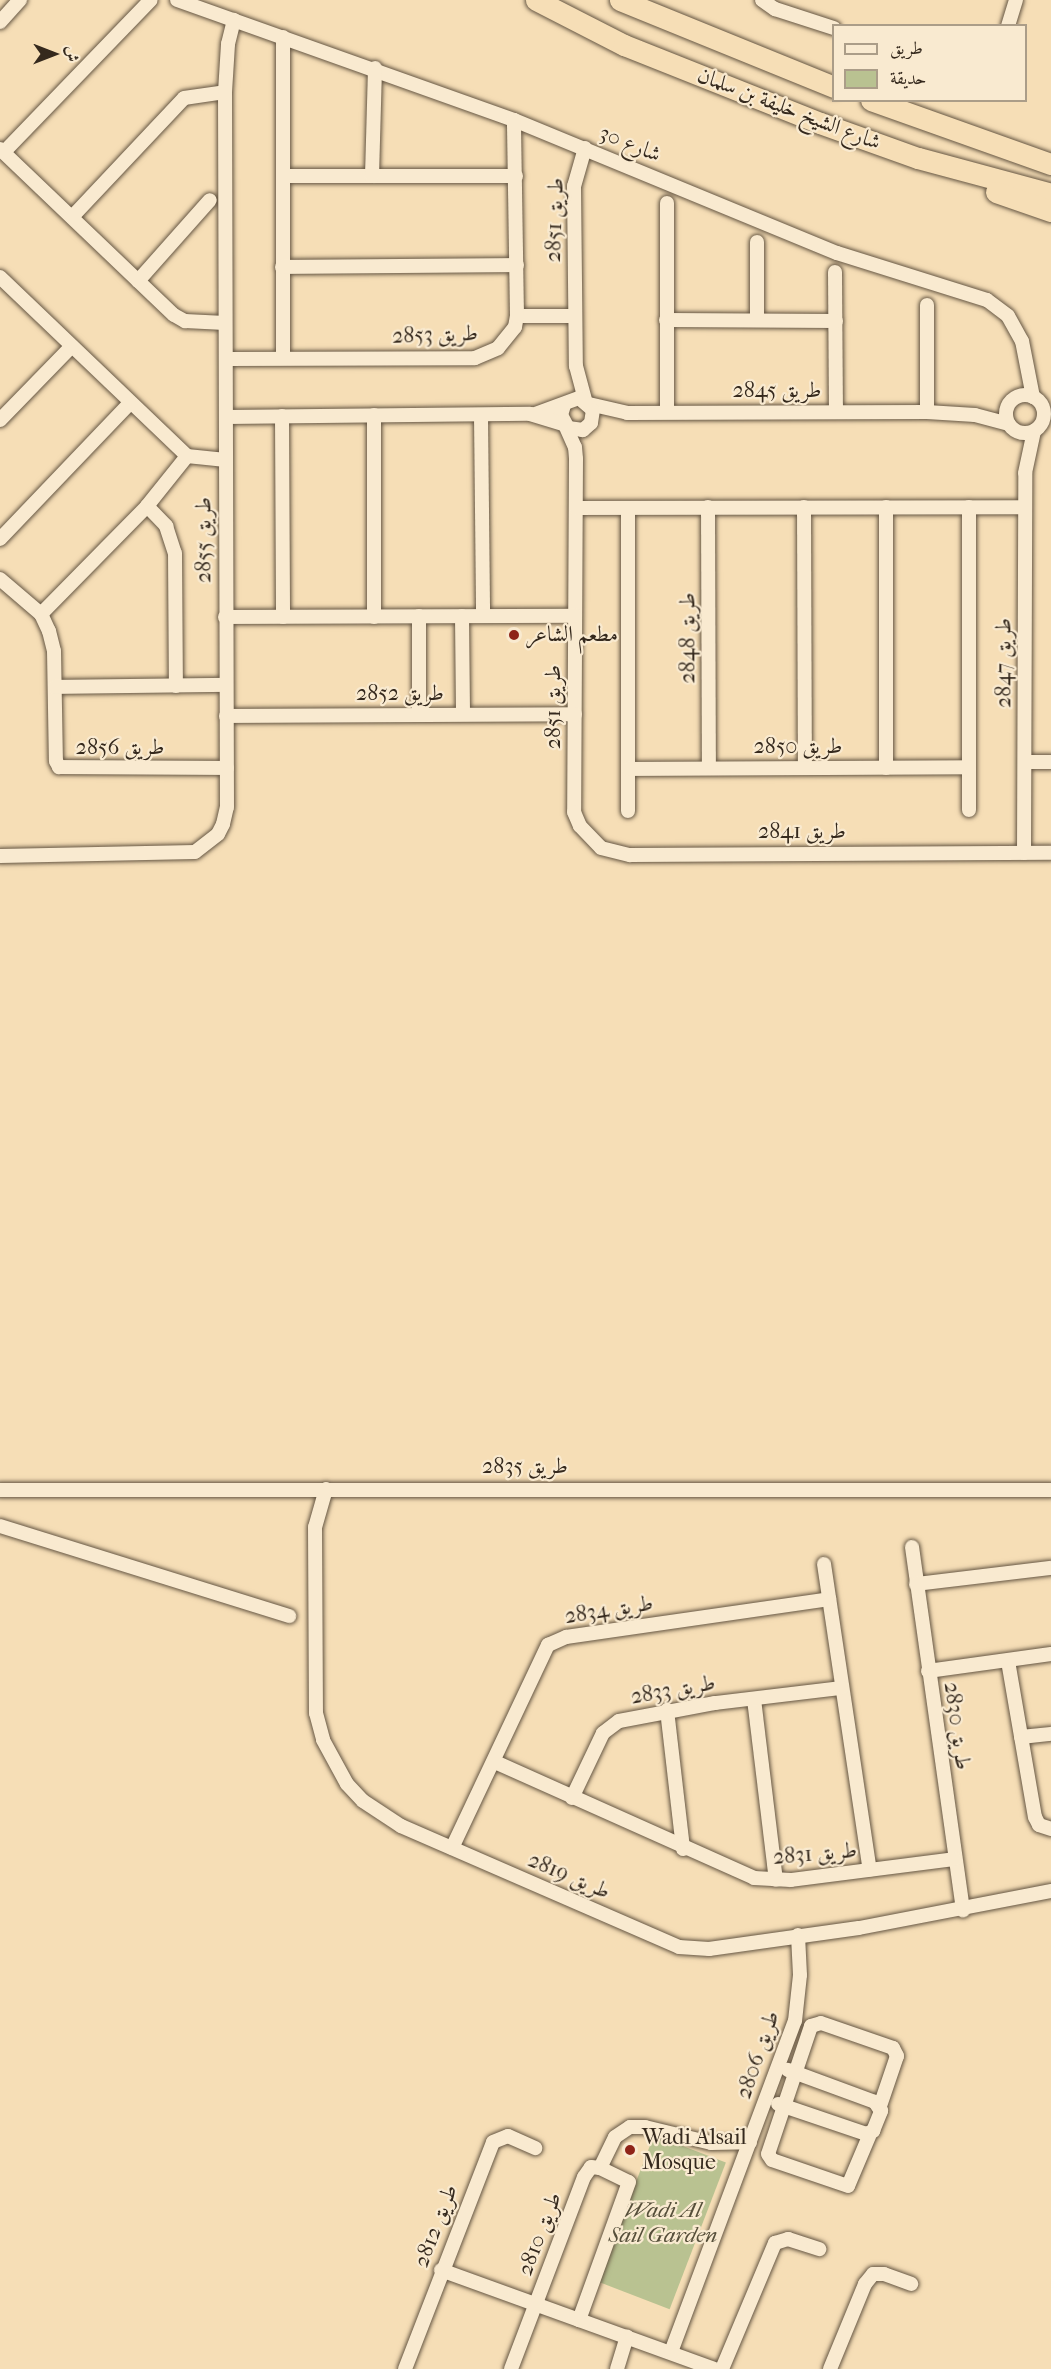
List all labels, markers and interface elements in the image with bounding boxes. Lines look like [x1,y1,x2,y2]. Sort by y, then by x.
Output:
north arrow [24,24,84,84]
legend [832,24,1027,102]
text: طريق [890,38,923,59]
text: ش [63,46,82,62]
street label: شارع الشيخ خليفة بن سلمان [694,62,884,156]
text: حديقة [890,68,926,89]
street label: شارع 30 [595,120,665,168]
street label: طريق 2851 [540,177,570,263]
street label: طريق 2853 [392,320,478,350]
street label: طريق 2845 [732,378,822,404]
street label: طريق 2855 [191,497,217,583]
street label: طريق 2848 [675,592,701,684]
street label: طريق 2847 [991,618,1017,708]
place label: مطعم الشاعر [526,622,618,648]
marker: مطعم الشاعر [507,628,521,642]
street label: طريق 2851 [541,665,567,749]
street label: طريق 2852 [356,681,444,707]
street label: طريق 2850 [754,734,842,760]
street label: طريق 2856 [76,735,164,761]
street label: طريق 2841 [758,819,846,845]
street label: طريق 2835 [482,1454,568,1480]
street label: طريق 2834 [563,1590,655,1630]
street label: طريق 2833 [629,1670,717,1710]
street label: طريق 2830 [938,1680,976,1772]
street label: طريق 2831 [772,1837,858,1871]
street label: طريق 2819 [524,1847,614,1905]
street label: طريق 2806 [731,2008,785,2102]
place label: Wadi Alsail Mosque [642,2124,747,2176]
marker: Wadi Alsail Mosque [623,2143,637,2157]
street label: طريق 2812 [408,2181,464,2271]
street label: طريق 2810 [512,2189,568,2279]
park label: Wadi Al Sail Garden [609,2197,717,2248]

